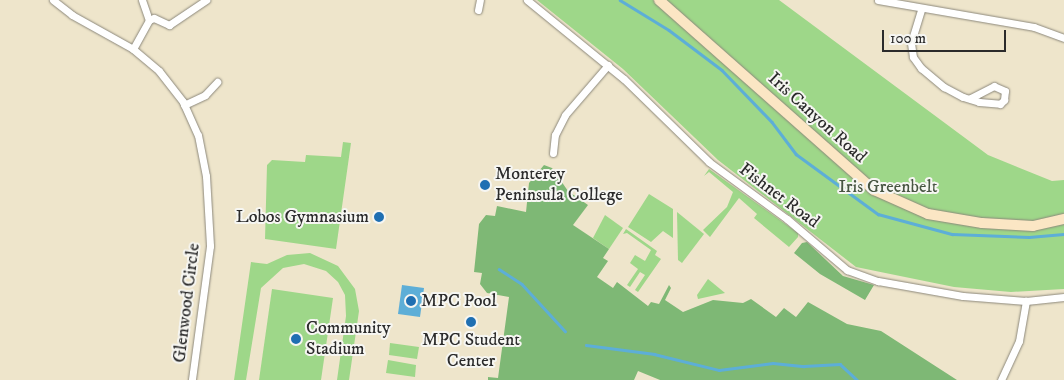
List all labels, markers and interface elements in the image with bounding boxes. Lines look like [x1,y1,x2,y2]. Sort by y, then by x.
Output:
scale bar [884,20,1008,52]
text: 100 m [890,29,926,48]
street label: Iris Canyon Road [763,68,871,168]
street label: Fishnet Road [735,159,823,233]
place label: Monterey Peninsula College [495,164,623,206]
park label: Iris Greenbelt [838,176,938,198]
marker: Monterey Peninsula College [479,179,491,191]
place label: Lobos Gymnasium [236,206,369,228]
marker: Lobos Gymnasium [373,211,385,223]
street label: Glenwood Circle [169,242,205,364]
place label: MPC Pool [421,290,497,312]
marker: MPC Pool [405,295,417,307]
marker: MPC Student Center [465,316,477,328]
place label: Community Stadium [306,318,391,360]
place label: MPC Student Center [422,330,520,372]
marker: Community Stadium [290,333,302,345]

